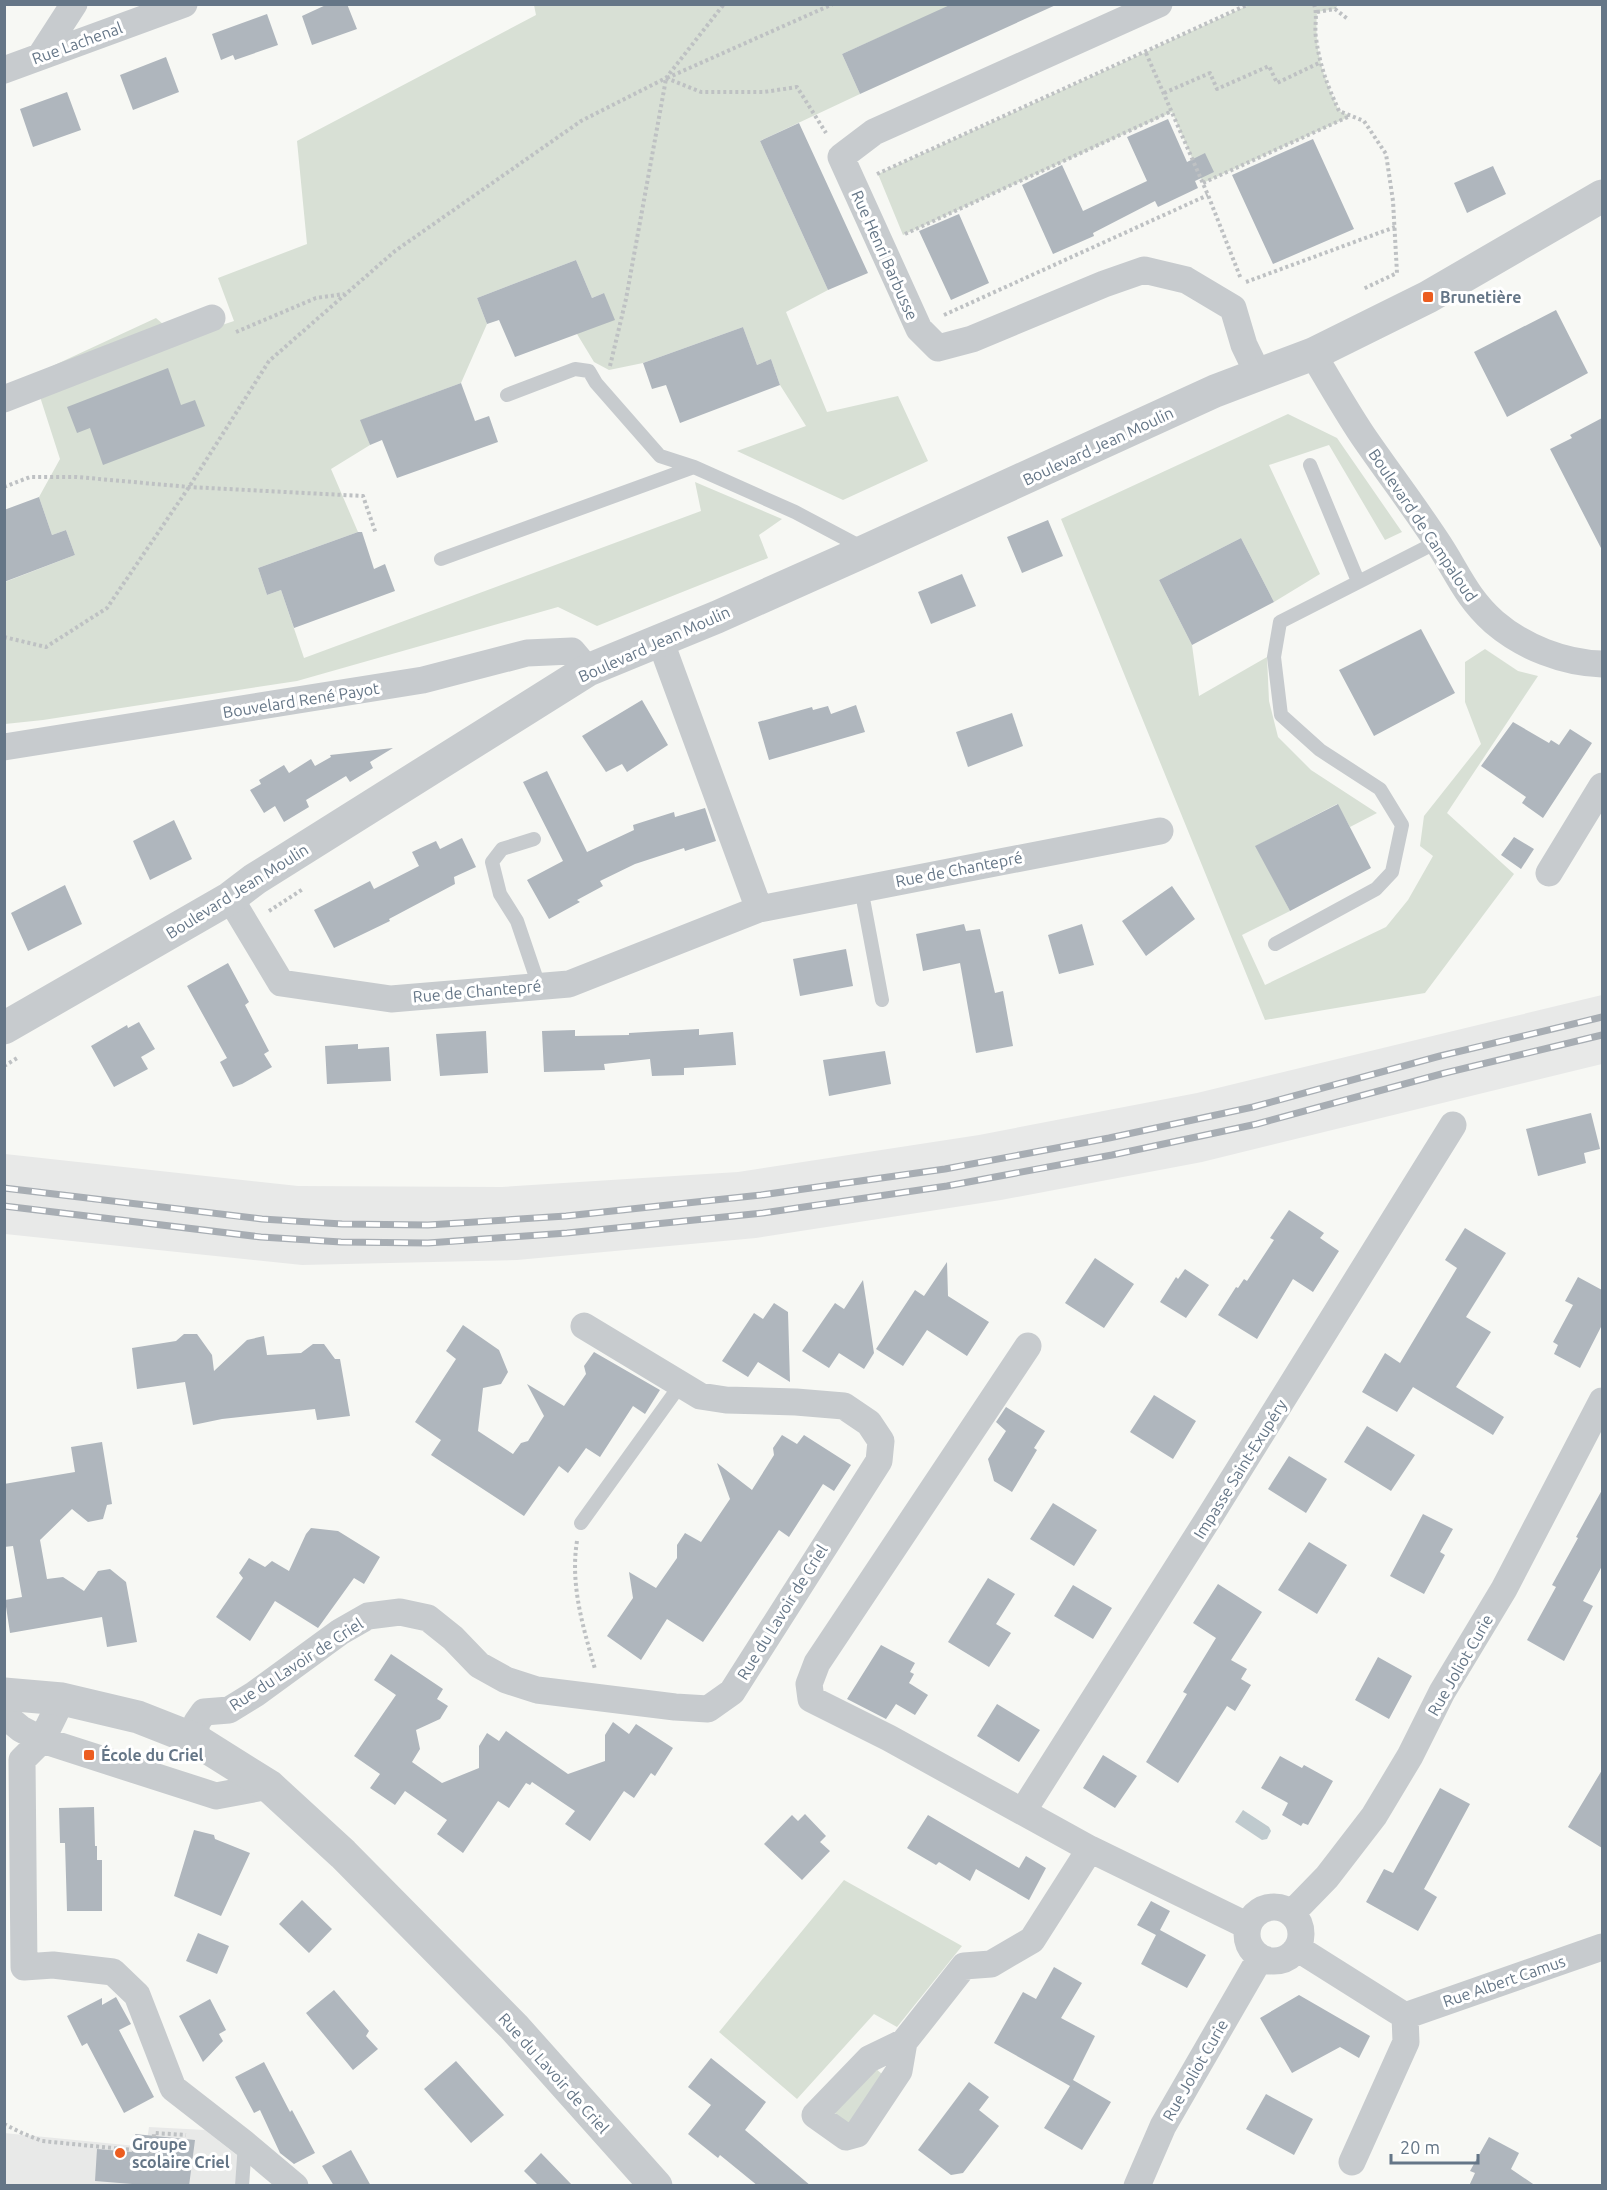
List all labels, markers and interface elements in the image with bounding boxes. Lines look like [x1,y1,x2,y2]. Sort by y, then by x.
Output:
street label: Rue Lachenal [29,18,125,68]
street label: Rue Henri Barbusse [848,187,922,323]
place label: Brunetière [1440,288,1521,306]
marker: Brunetière [1421,290,1435,304]
street label: Boulevard Jean Moulin [1020,403,1176,489]
street label: Boulevard de Campaloud [1365,445,1481,605]
street label: Boulevard Jean Moulin [575,602,733,686]
street label: Bouvelard René Payot [222,679,381,721]
street label: Boulevard Jean Moulin [163,840,311,942]
street label: Rue de Chantepré [894,848,1024,890]
street label: Rue de Chantepré [412,976,542,1006]
street label: Impasse Saint-Exupéry [1190,1396,1290,1542]
street label: Rue du Lavoir de Criel [733,1541,831,1683]
street label: Rue Joliot Curie [1424,1611,1496,1719]
street label: Rue du Lavoir de Criel [226,1614,366,1714]
place label: École du Criel [101,1744,204,1764]
marker: École du Criel [82,1748,96,1762]
street label: Rue Albert Camus [1440,1952,1568,2010]
street label: Rue du Lavoir de Criel [495,2009,613,2137]
street label: Rue Joliot Curie [1159,2016,1231,2124]
scale bar [1391,2127,1478,2165]
place label: Groupe scolaire Criel [132,2135,230,2171]
text: 20 m [1400,2137,1440,2157]
marker: Groupe scolaire Criel [113,2146,127,2160]

